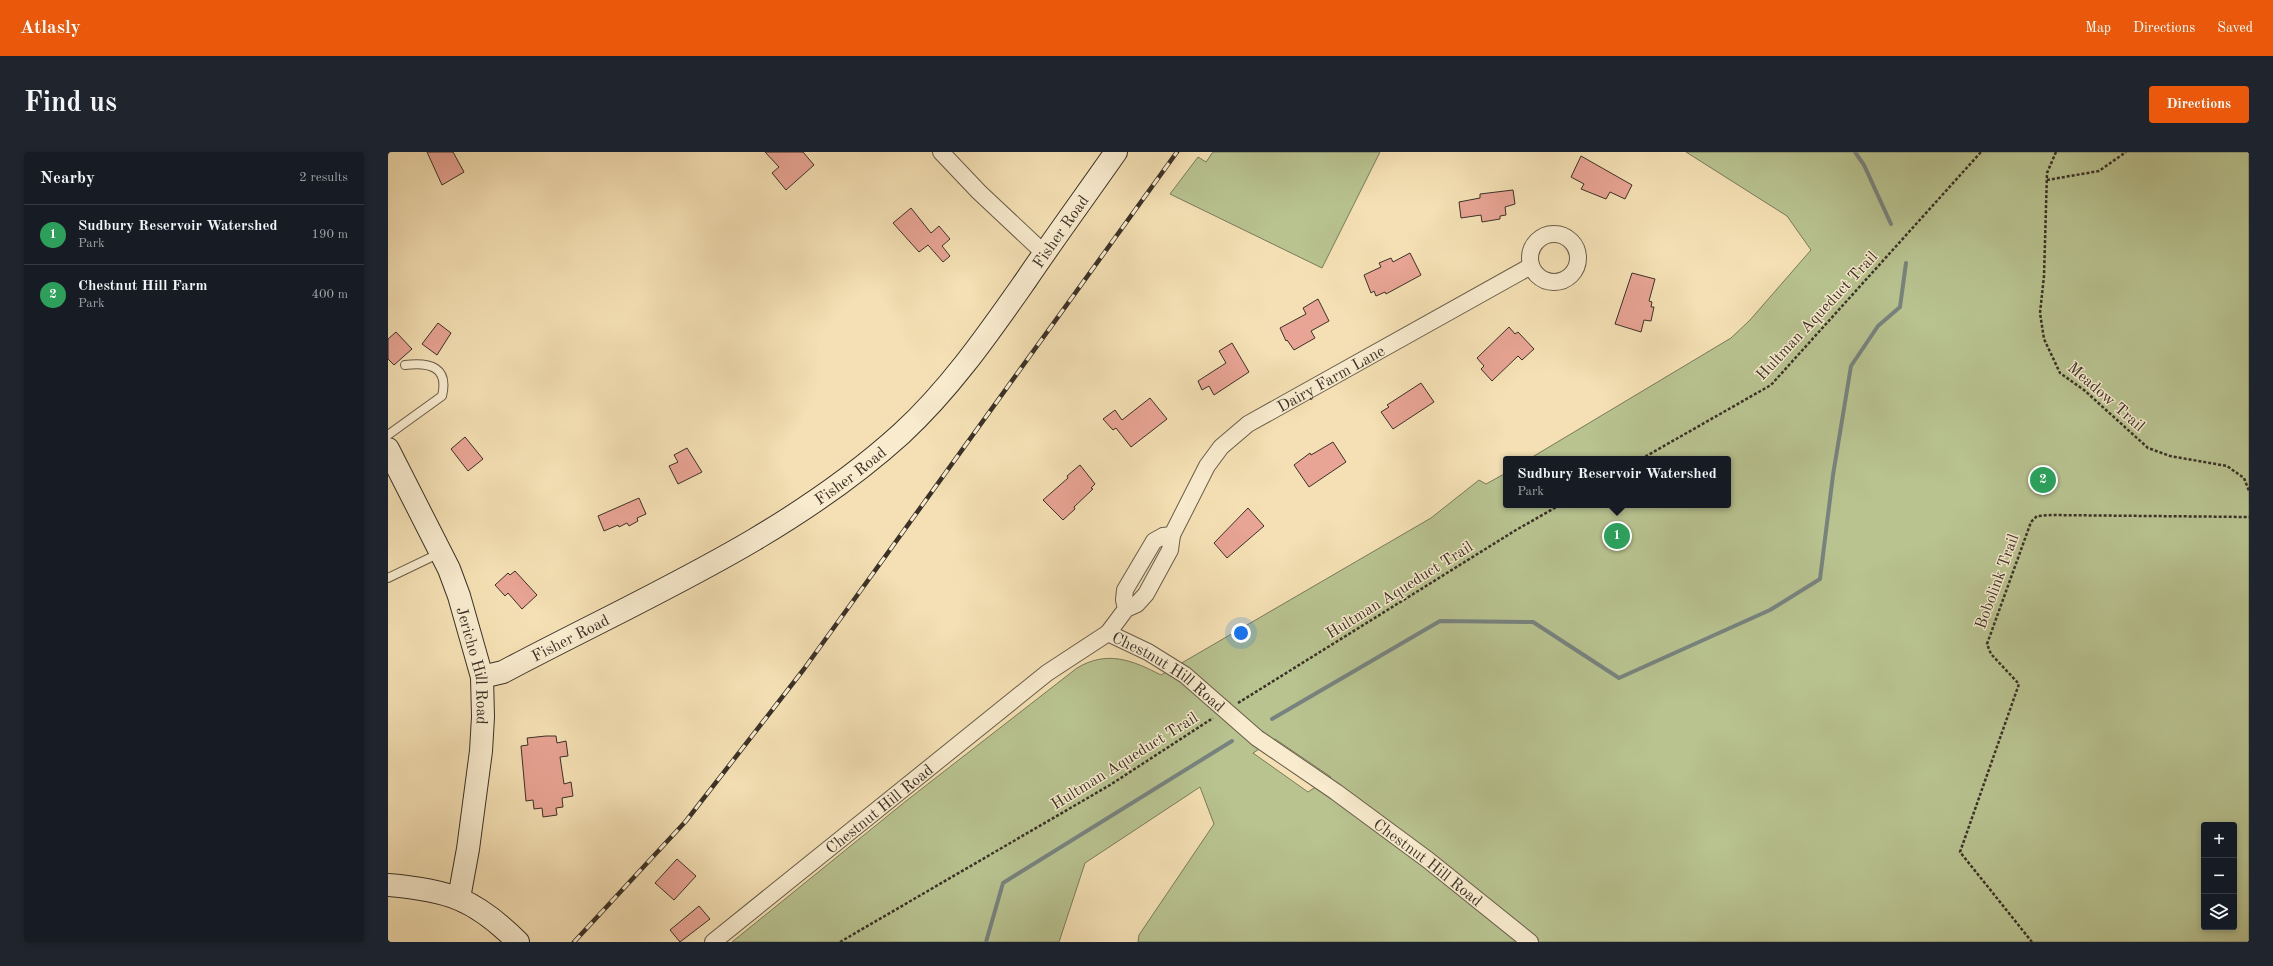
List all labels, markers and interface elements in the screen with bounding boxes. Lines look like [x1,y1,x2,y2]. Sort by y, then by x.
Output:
text: Atlasly [20,19,81,38]
text: Map [2085,21,2111,35]
text: Directions [2133,21,2195,35]
text: Saved [2217,21,2253,35]
button: Directions [2149,86,2249,123]
text: Find us [24,90,117,118]
text: Nearby [40,170,95,187]
text: 2 results [299,171,348,184]
street label: Fisher Road [1031,193,1093,272]
text: Sudbury Reservoir Watershed [78,219,278,234]
text: 1 [49,228,57,241]
text: 190 m [311,228,348,241]
text: Park [78,237,105,250]
street label: Hultman Aqueduct Trail [1754,249,1881,384]
text: Chestnut Hill Farm [78,279,207,294]
text: 2 [49,288,57,301]
text: 400 m [311,288,348,301]
text: Park [78,297,105,310]
street label: Dairy Farm Lane [1275,343,1388,416]
street label: Meadow Trail [2064,360,2147,435]
street label: Fisher Road [812,445,890,509]
popup [1503,456,1731,508]
pin: 2 [2030,465,2056,495]
text: Sudbury Reservoir Watershed [1517,467,1717,482]
text: Park [1517,485,1544,498]
pin: 1 [1604,521,1630,551]
street label: Bobolink Trail [1973,532,2022,631]
street label: Hultman Aqueduct Trail [1324,539,1476,642]
street label: Jericho Hill Road [452,605,489,725]
street label: Fisher Road [529,613,612,666]
your location [1231,623,1251,643]
street label: Chestnut Hill Road [1109,630,1227,716]
street label: Hultman Aqueduct Trail [1049,710,1201,813]
street label: Chestnut Hill Road [824,762,937,858]
street label: Chestnut Hill Road [1370,817,1484,910]
map controls [2201,822,2237,930]
button: + [2201,822,2237,858]
button: − [2201,858,2237,894]
button: layers [2201,894,2237,930]

